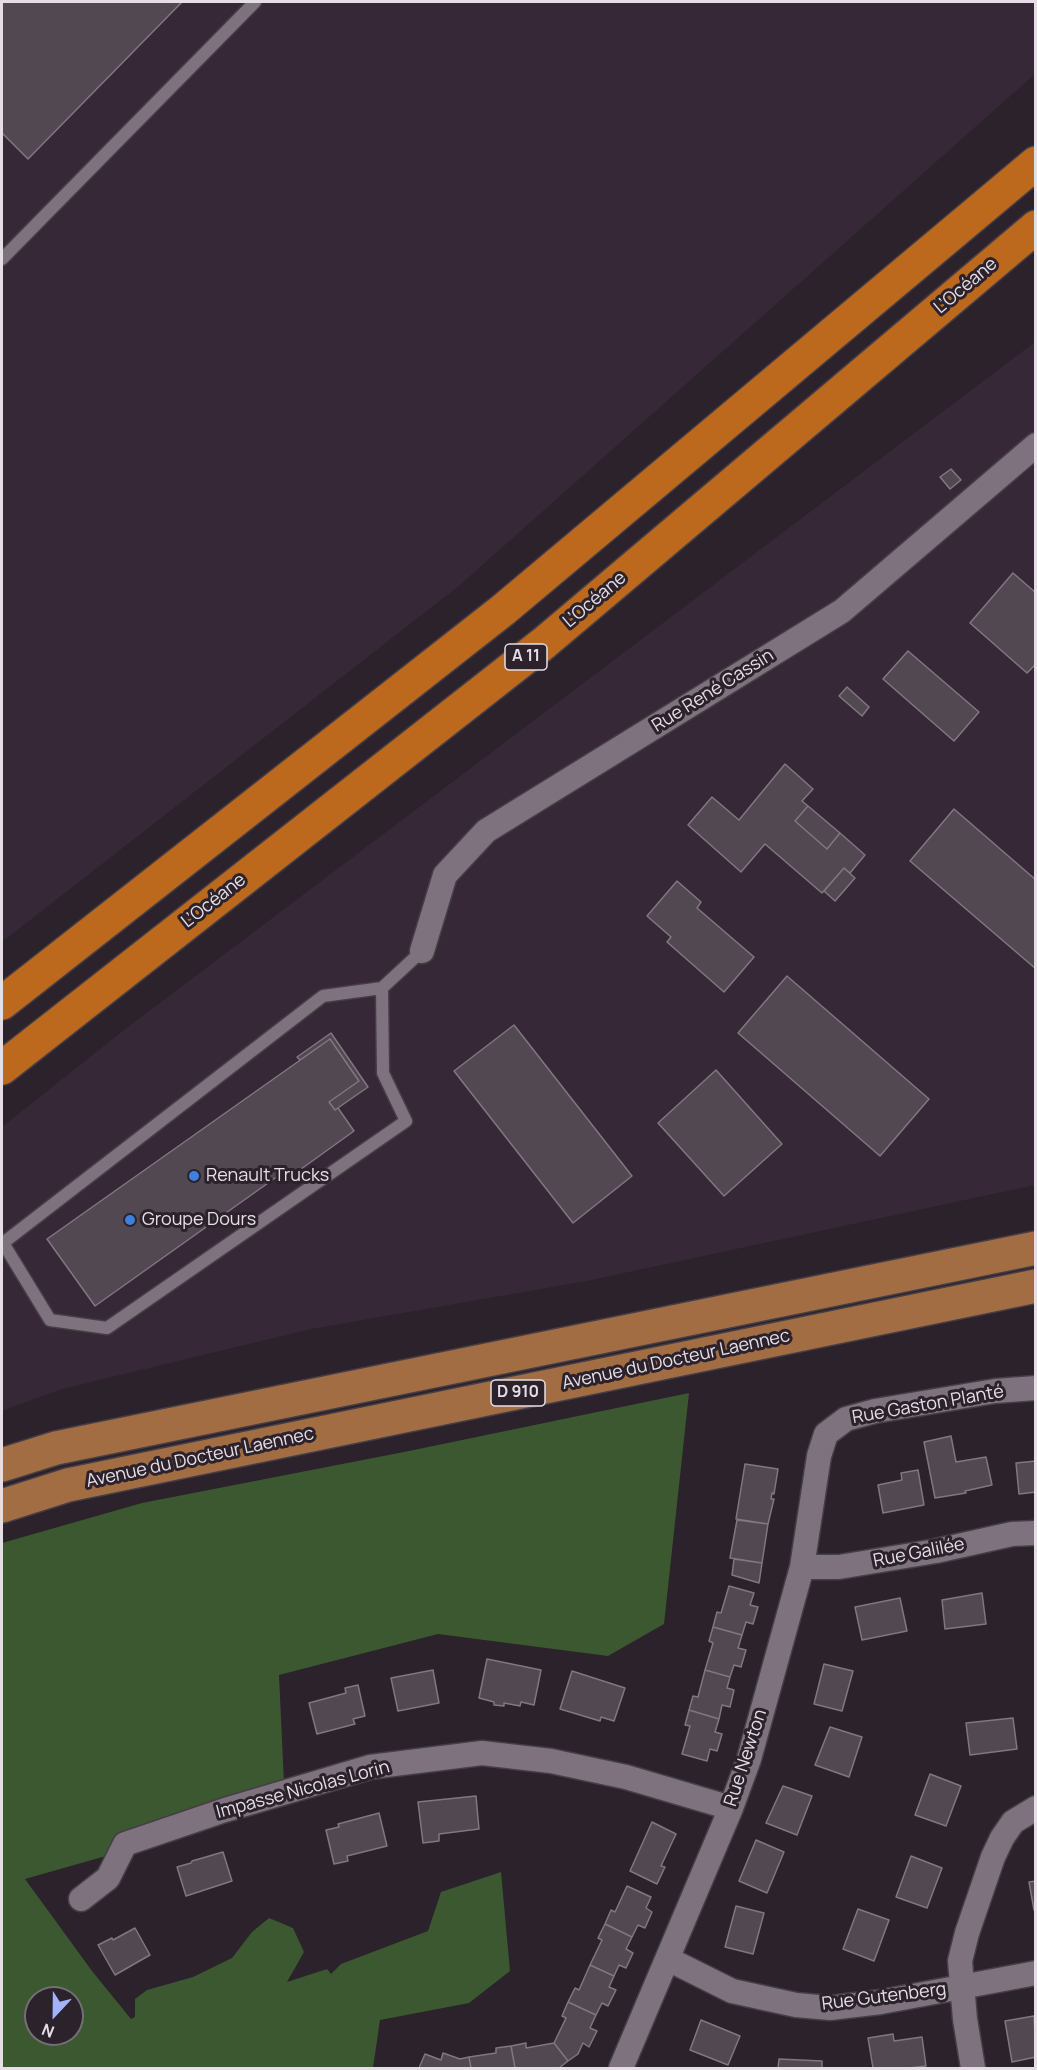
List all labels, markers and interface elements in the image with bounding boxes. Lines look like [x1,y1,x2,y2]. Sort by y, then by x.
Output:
street label: L’Océane [930,253,1002,319]
street label: L’Océane [559,567,631,633]
road number: A 11 [505,644,547,670]
street label: Rue René Cassin [648,645,778,737]
street label: L’Océane [178,869,250,933]
place label: Renault Trucks [206,1165,329,1187]
marker: Renault Trucks [187,1169,201,1183]
place label: Groupe Dours [142,1209,256,1231]
marker: Groupe Dours [123,1213,137,1227]
street label: Avenue du Docteur Laennec [560,1325,792,1395]
road number: D 910 [491,1380,545,1406]
street label: Rue Gaston Planté [850,1381,1006,1429]
street label: Avenue du Docteur Laennec [84,1423,316,1493]
street label: Rue Galilée [872,1534,966,1572]
street label: Rue Newton [720,1707,772,1809]
street label: Impasse Nicolas Lorin [214,1756,392,1824]
street label: Rue Gutenberg [821,1979,947,2015]
north arrow [24,1986,84,2046]
text: N [39,2018,57,2043]

